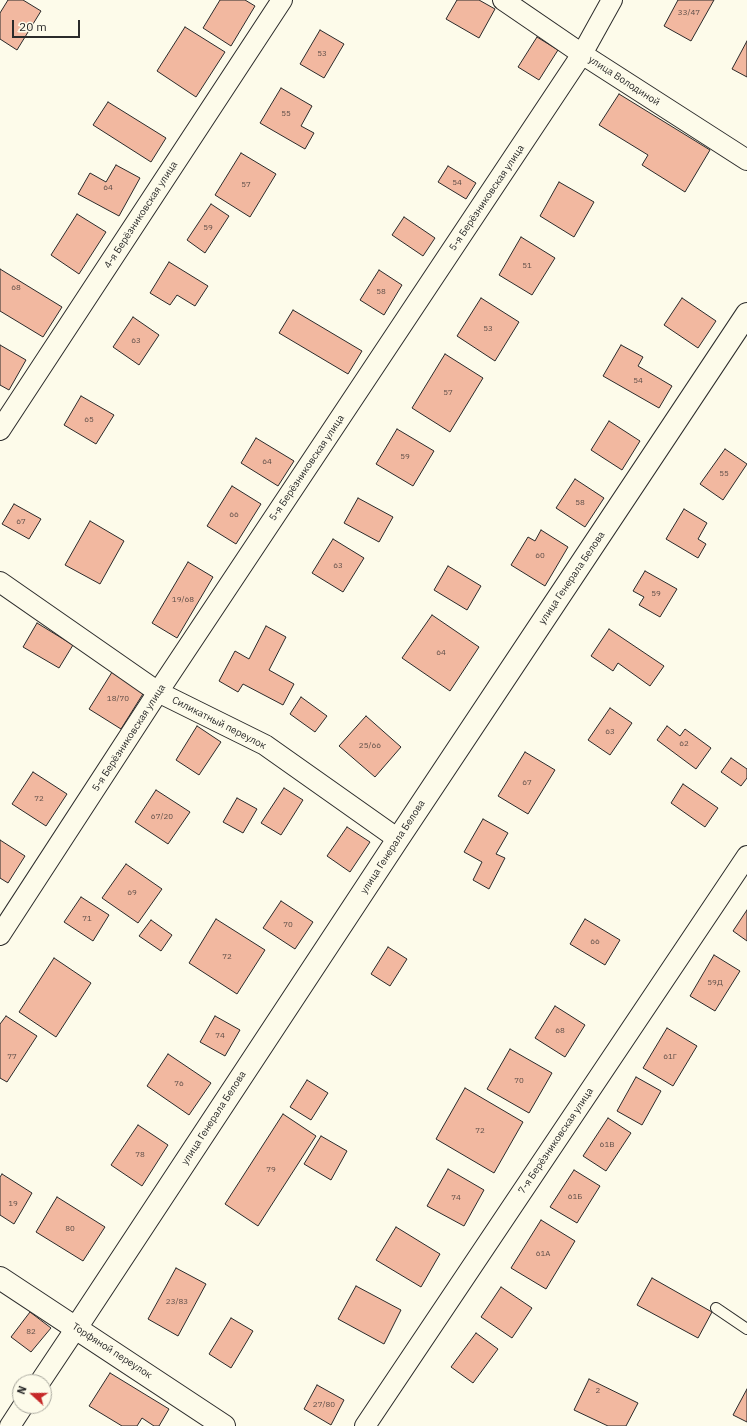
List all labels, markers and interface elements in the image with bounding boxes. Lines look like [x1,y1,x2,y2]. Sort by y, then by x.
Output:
house number: 33/47 [678,8,700,18]
scale bar [14,12,82,38]
text: 20 m [19,19,47,34]
house number: 53 [317,49,327,59]
street label: улица Володиной [586,53,662,109]
house number: 55 [281,109,291,119]
street label: 5-я Берёзниковская улица [447,143,527,253]
street label: 4-я Берёзниковская улица [102,159,180,271]
house number: 54 [452,178,462,188]
house number: 57 [241,180,251,190]
house number: 64 [103,183,113,193]
house number: 59 [203,223,213,233]
house number: 51 [522,261,532,271]
house number: 68 [11,283,21,293]
house number: 58 [376,287,386,297]
house number: 53 [483,324,493,334]
house number: 63 [131,336,141,346]
house number: 54 [633,376,643,386]
house number: 57 [443,388,453,398]
street label: 5-я Берёзниковская улица [267,413,347,523]
house number: 65 [84,415,94,425]
house number: 59 [400,452,410,462]
house number: 64 [262,457,272,467]
house number: 55 [719,469,729,479]
house number: 58 [575,498,585,508]
house number: 66 [229,510,239,520]
house number: 67 [16,517,26,527]
street label: улица Генерала Белова [536,529,608,627]
house number: 60 [535,551,545,561]
house number: 63 [333,561,343,571]
house number: 59 [651,589,661,599]
house number: 19/68 [172,595,194,605]
house number: 64 [436,648,446,658]
street label: 5-я Берёзниковская улица [90,682,168,794]
house number: 18/70 [107,694,129,704]
street label: Силикатный переулок [170,694,268,752]
house number: 63 [605,727,615,737]
house number: 62 [679,739,689,749]
house number: 25/66 [359,741,381,751]
house number: 67 [522,778,532,788]
house number: 72 [34,794,44,804]
street label: улица Генерала Белова [358,798,428,896]
house number: 67/20 [151,812,173,822]
house number: 69 [127,888,137,898]
house number: 71 [82,914,92,924]
house number: 70 [283,920,293,930]
house number: 66 [590,937,600,947]
house number: 72 [222,952,232,962]
house number: 59Д [707,978,723,988]
house number: 68 [555,1026,565,1036]
house number: 74 [215,1031,225,1041]
house number: 77 [7,1052,17,1062]
house number: 61Г [663,1052,677,1062]
street label: улица Генерала Белова [179,1069,249,1167]
house number: 70 [514,1076,524,1086]
house number: 76 [174,1079,184,1089]
street label: 7-я Берёзниковская улица [516,1086,596,1196]
house number: 72 [475,1126,485,1136]
house number: 61В [600,1140,614,1150]
house number: 78 [135,1150,145,1160]
house number: 79 [266,1165,276,1175]
house number: 61Б [568,1192,582,1202]
house number: 74 [451,1193,461,1203]
house number: 19 [8,1199,18,1209]
house number: 80 [65,1224,75,1234]
house number: 61А [536,1249,550,1259]
house number: 23/83 [166,1297,188,1307]
street label: Торфяной переулок [70,1321,154,1381]
house number: 82 [26,1327,36,1337]
north arrow [12,1374,52,1414]
text: N [14,1384,30,1396]
house number: 2 [596,1386,600,1396]
house number: 27/80 [313,1400,335,1410]

